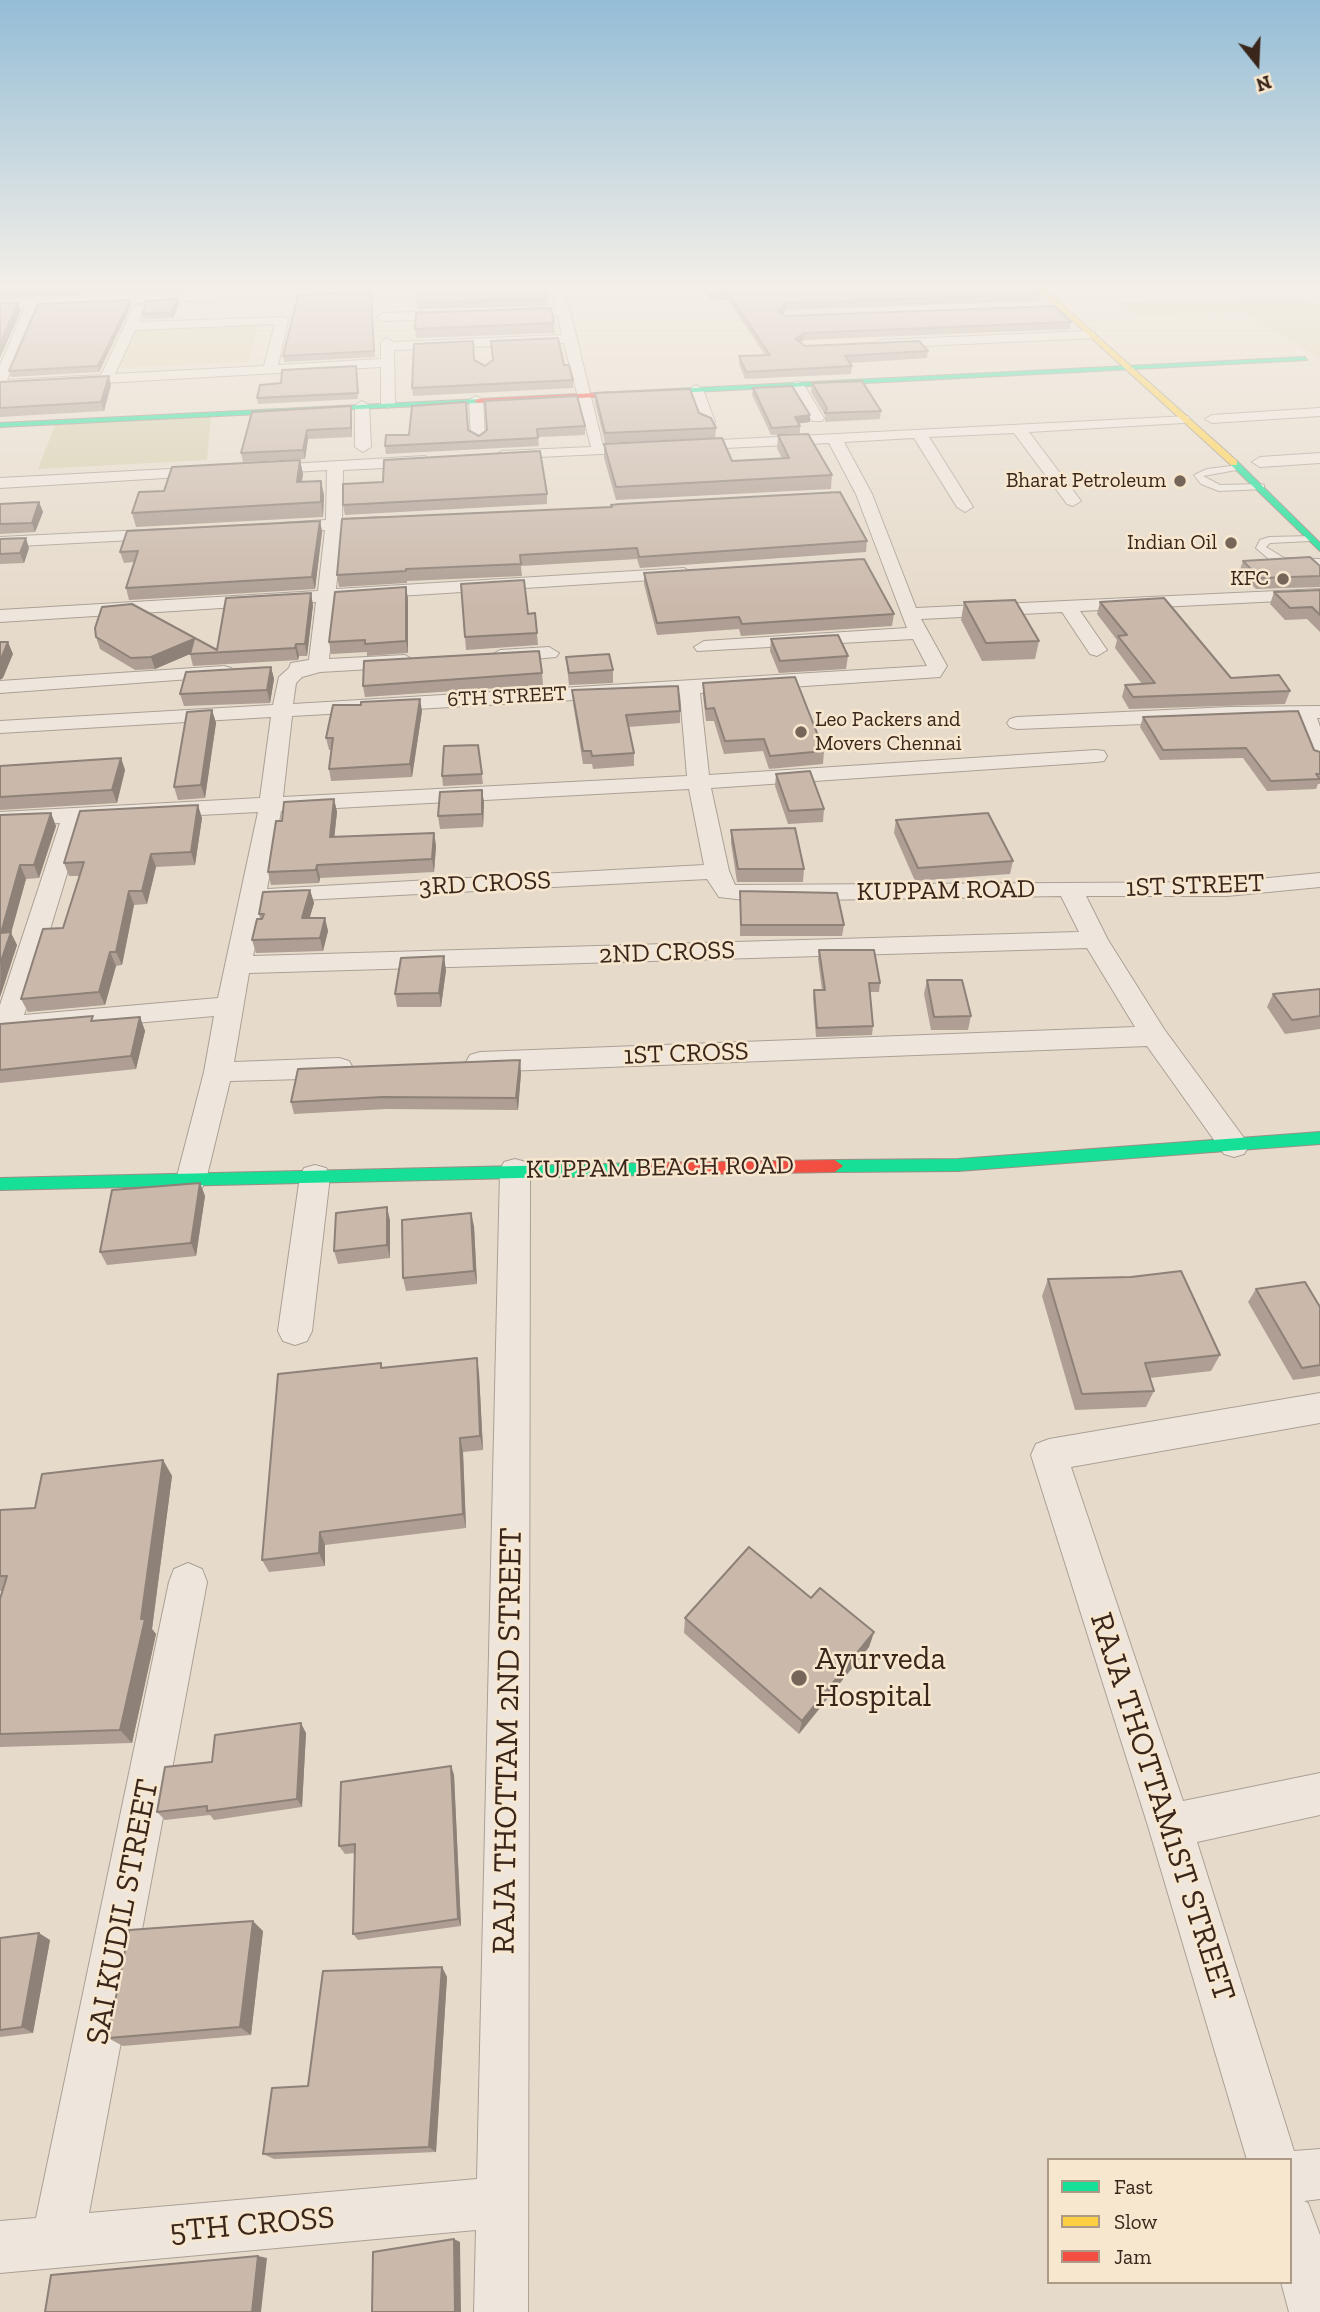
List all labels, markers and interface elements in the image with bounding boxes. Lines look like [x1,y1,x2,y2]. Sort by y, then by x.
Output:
north arrow [1222,28,1292,98]
text: N [1253,70,1274,97]
place label: Bharat Petroleum [1006,468,1166,494]
marker: Bharat Petroleum [1172,473,1188,489]
place label: Indian Oil [1127,530,1217,556]
marker: Indian Oil [1223,535,1239,551]
place label: KFC [1230,566,1269,592]
marker: KFC [1275,571,1291,587]
street label: 6TH STREET [447,681,567,713]
place label: Leo Packers and Movers Chennai [815,707,962,757]
marker: Leo Packers and Movers Chennai [793,724,809,740]
street label: 3RD CROSS [418,865,552,903]
street label: 1ST STREET [1125,868,1265,904]
street label: KUPPAM ROAD [856,874,1036,908]
street label: 2ND CROSS [598,935,736,971]
street label: 1ST CROSS [623,1036,749,1072]
street label: KUPPAM BEACH ROAD [526,1150,794,1186]
street label: RAJA THOTTAM 2ND STREET [485,1527,531,1955]
street label: RAJA THOTTAM1ST STREET [1081,1608,1243,2006]
place label: Ayurveda Hospital [815,1641,946,1716]
marker: Ayurveda Hospital [789,1668,809,1688]
street label: SAI KUDIL STREET [78,1776,168,2048]
legend [1047,2158,1292,2284]
text: Fast [1114,2174,1153,2199]
street label: 5TH CROSS [168,2199,336,2251]
text: Slow [1114,2209,1157,2234]
text: Jam [1114,2244,1151,2269]

